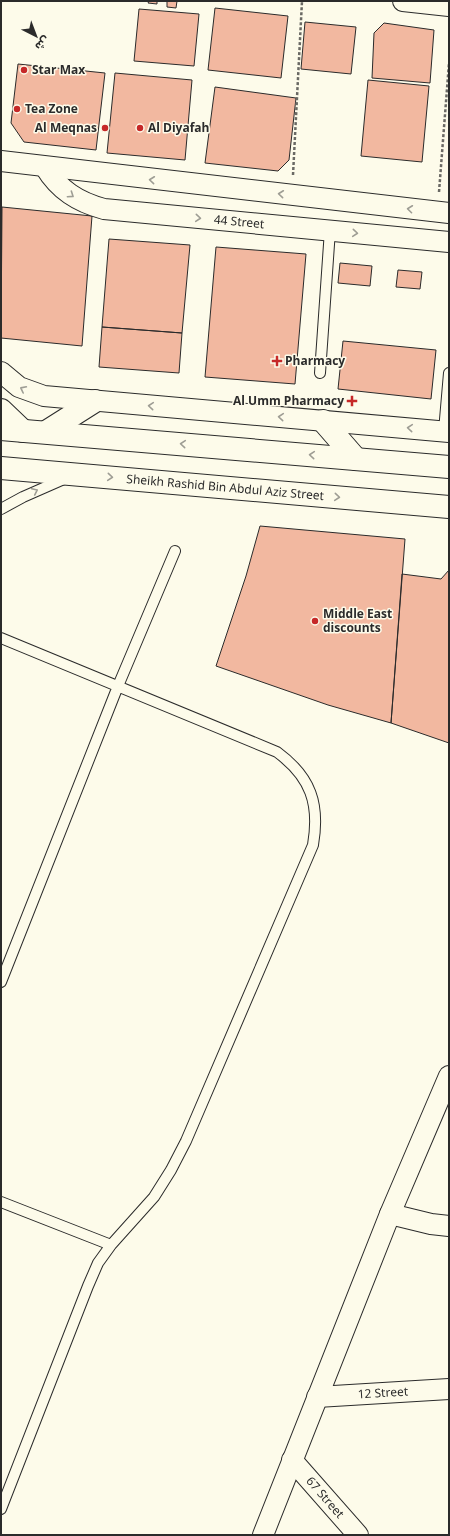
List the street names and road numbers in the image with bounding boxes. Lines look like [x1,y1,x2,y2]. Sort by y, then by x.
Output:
street label: 44 Street [213,208,266,237]
street label: Sheikh Rashid Bin Abdul Aziz Street [125,467,326,509]
street label: 12 Street [357,1379,409,1408]
street label: 67 Street [299,1471,351,1526]

